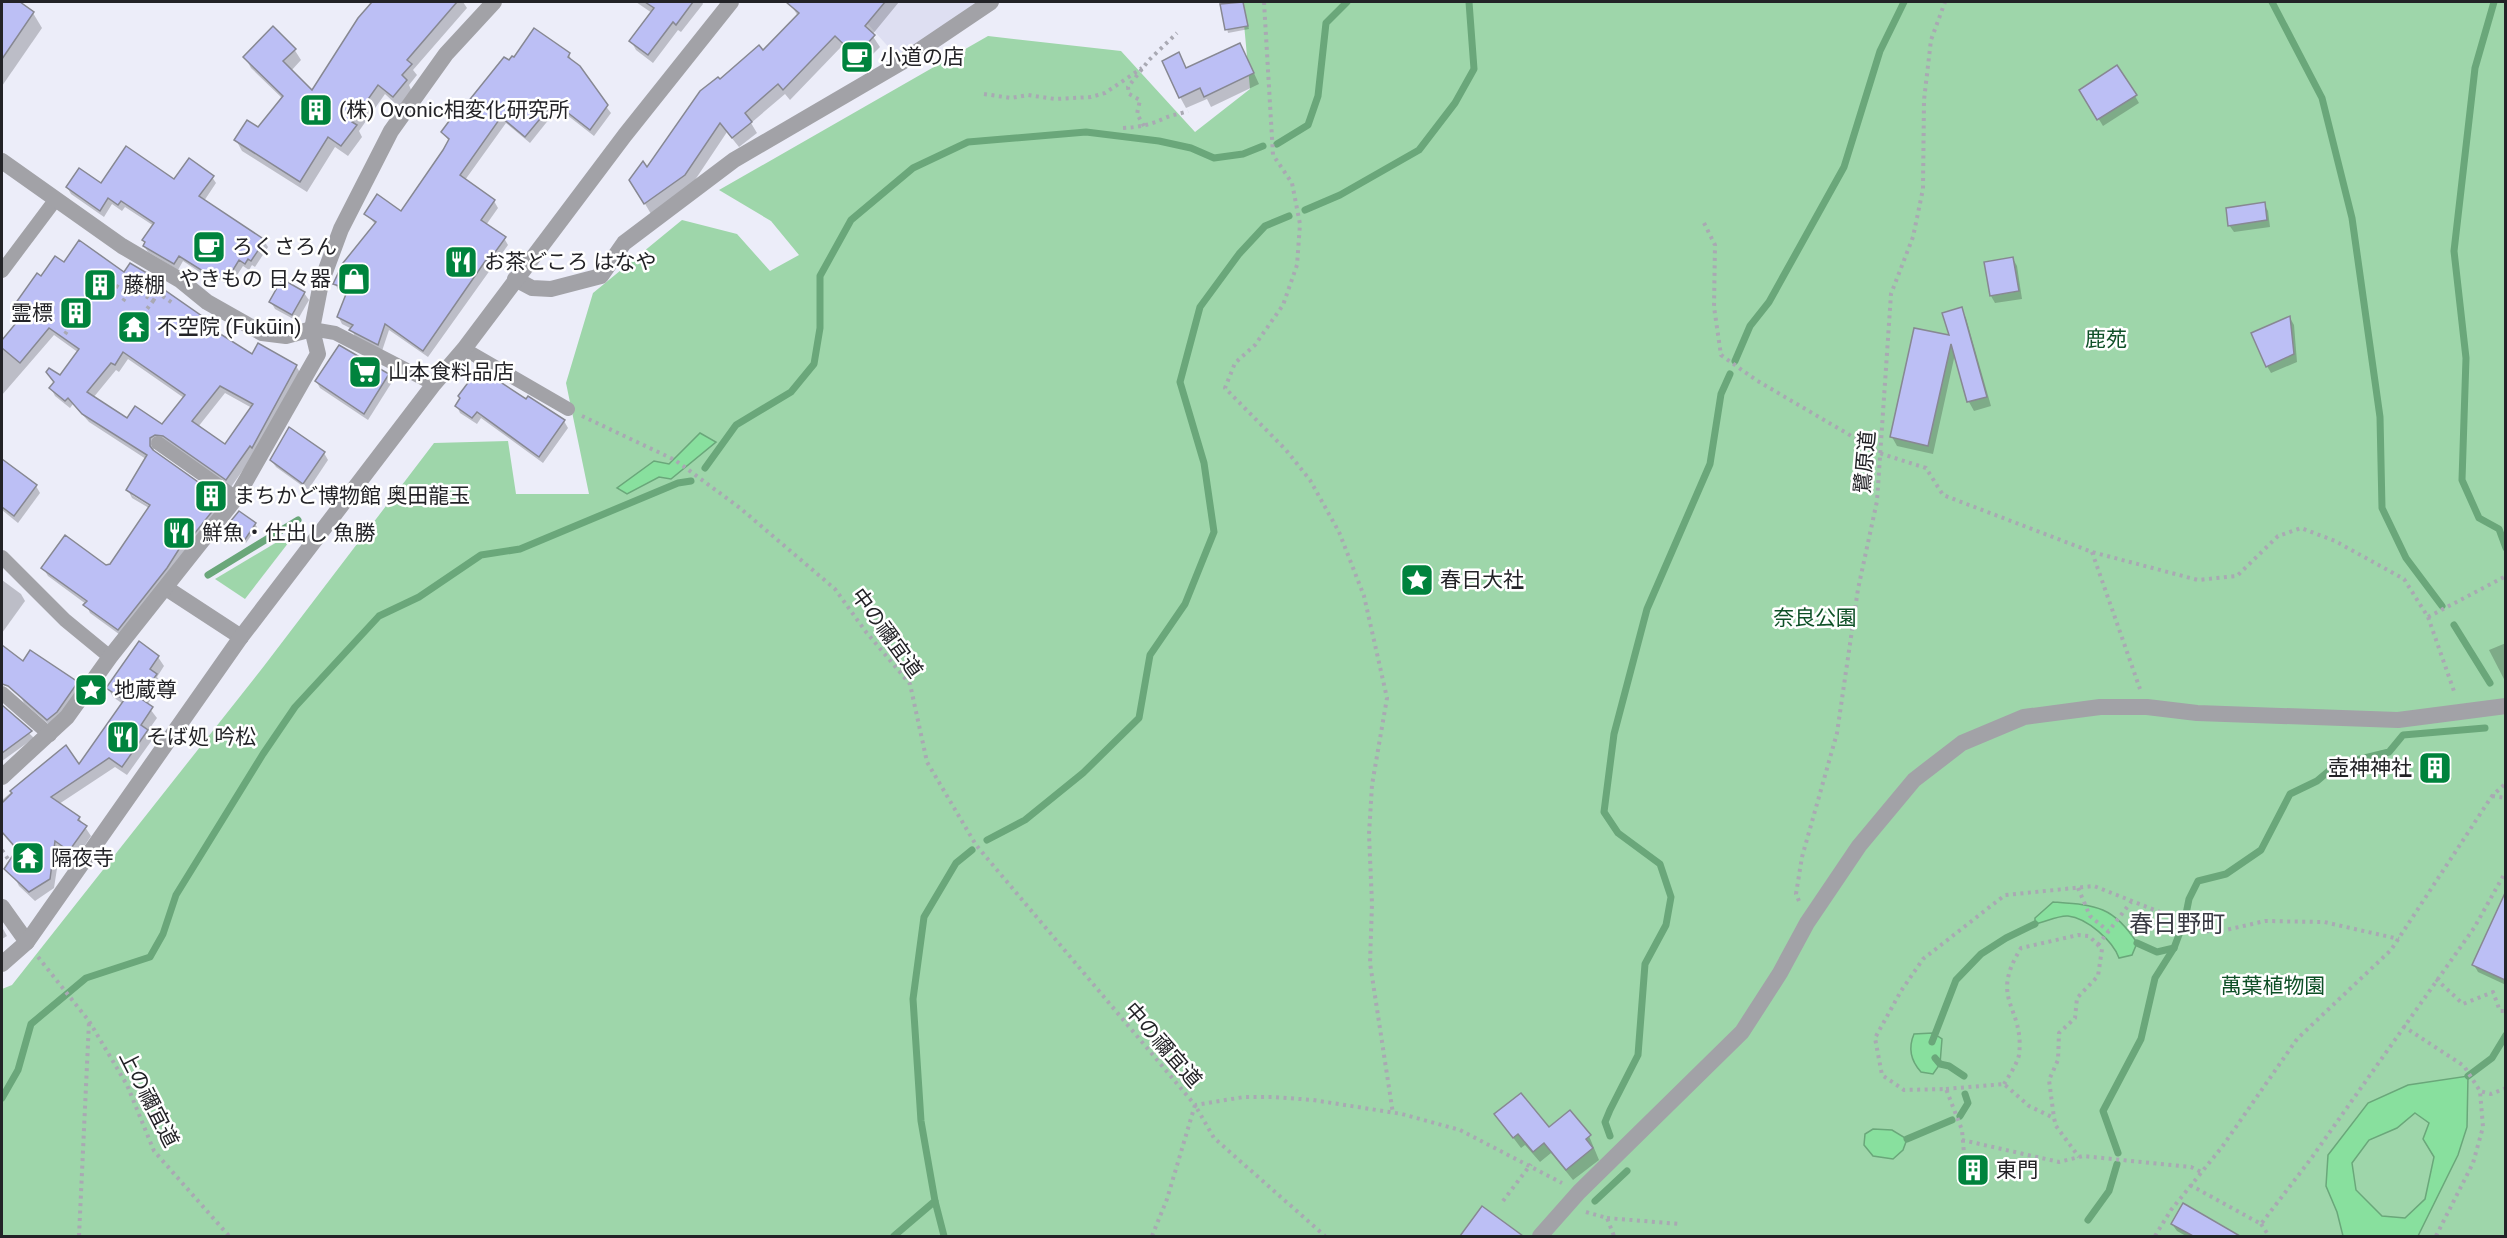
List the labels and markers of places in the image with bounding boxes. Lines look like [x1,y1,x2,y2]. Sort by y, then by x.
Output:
cafe icon: 小道の店 [839,39,875,75]
place label: 小道の店 [880,45,964,69]
building icon: (株) Ovonic相変化研究所 [298,92,334,128]
place label: (株) Ovonic相変化研究所 [339,98,570,122]
cafe icon: ろくさろん [191,229,227,265]
place label: ろくさろん [232,235,337,259]
restaurant icon: お茶どころ はなや [443,244,479,280]
place label: お茶どころ はなや [484,250,657,274]
shop icon: やきもの 日々器 [336,261,372,297]
building icon: 藤棚 [82,267,118,303]
place label: やきもの 日々器 [179,267,331,291]
place label: 藤棚 [123,273,165,297]
building icon: 霊標 [58,295,94,331]
place label: 霊標 [11,301,53,325]
temple icon: 不空院 (Fukūin) [116,309,152,345]
place label: 不空院 (Fukūin) [157,315,302,339]
supermarket icon: 山本食料品店 [347,354,383,390]
place label: 山本食料品店 [388,360,514,384]
building icon: まちかど博物館 奥田龍玉 [193,478,229,514]
place label: まちかど博物館 奥田龍玉 [234,484,470,508]
restaurant icon: 鮮魚・仕出し 魚勝 [161,515,197,551]
place label: 鮮魚・仕出し 魚勝 [202,521,375,545]
place icon: 春日大社 [1399,562,1435,598]
place label: 春日大社 [1440,568,1524,592]
place icon: 地蔵尊 [73,672,109,708]
place label: 地蔵尊 [114,678,177,702]
restaurant icon: そば処 吟松 [105,719,141,755]
place label: そば処 吟松 [146,725,256,749]
building icon: 壺神神社 [2417,750,2453,786]
place label: 壺神神社 [2328,756,2412,780]
temple icon: 隔夜寺 [10,840,46,876]
place label: 隔夜寺 [51,846,114,870]
building icon: 東門 [1955,1152,1991,1188]
place label: 東門 [1996,1158,2038,1182]

